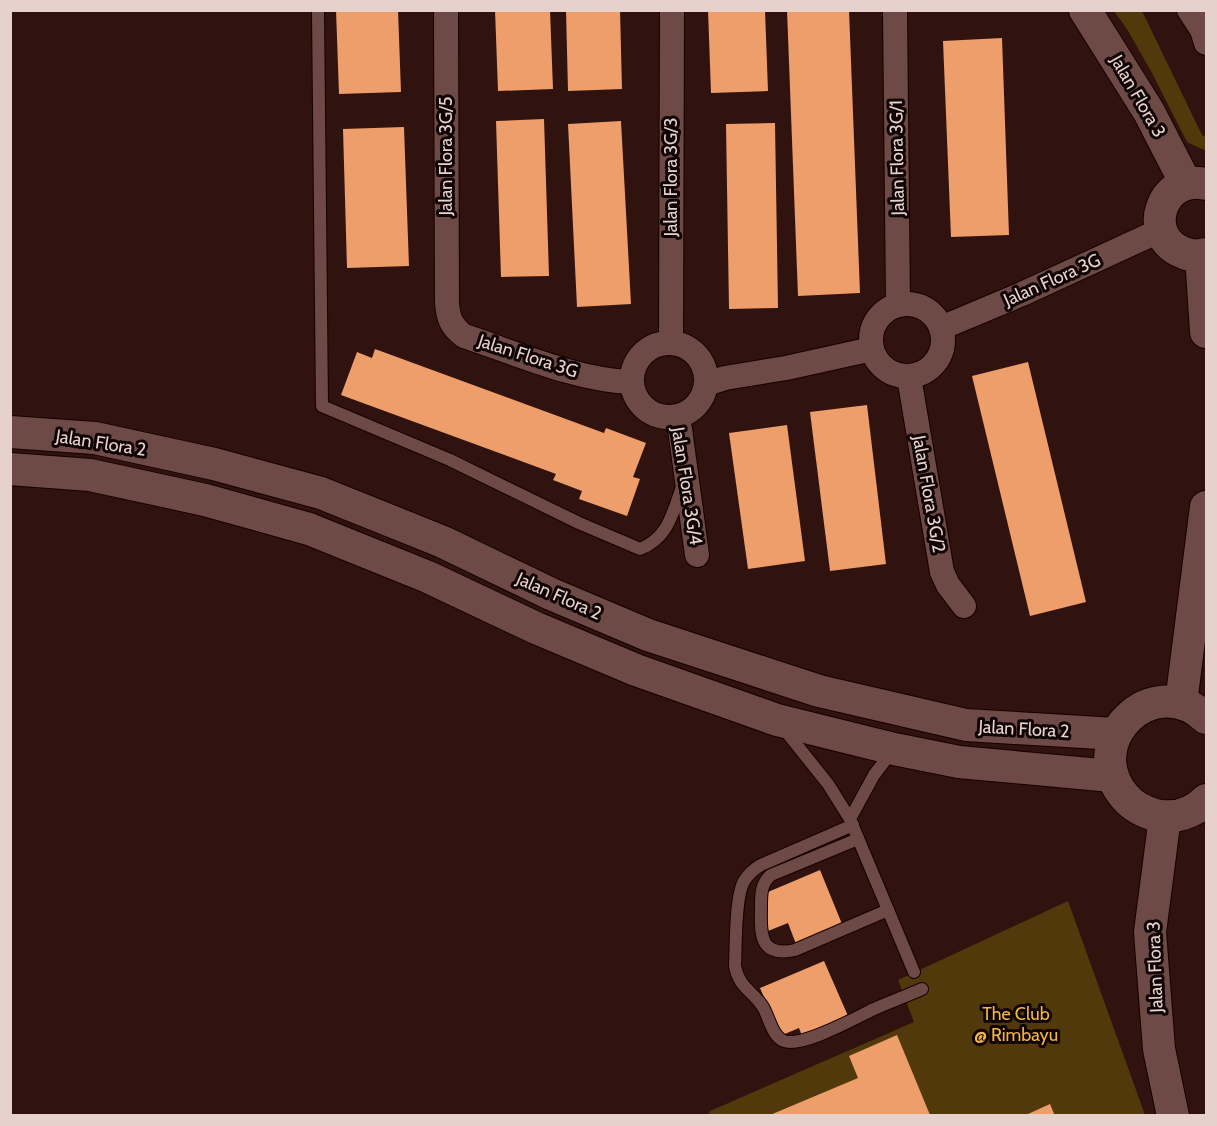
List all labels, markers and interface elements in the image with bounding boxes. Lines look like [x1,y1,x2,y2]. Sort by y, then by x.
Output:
street label: Jalan Flora 3 [1105,50,1170,141]
street label: Jalan Flora 3G/5 [435,96,457,217]
street label: Jalan Flora 3G/1 [885,100,909,217]
street label: Jalan Flora 3G/3 [660,117,682,238]
street label: Jalan Flora 3G [999,249,1104,312]
street label: Jalan Flora 3G [474,329,581,382]
street label: Jalan Flora 3G/4 [667,424,707,547]
street label: Jalan Flora 2 [53,425,148,461]
street label: Jalan Flora 3G/2 [908,433,950,554]
street label: Jalan Flora 2 [512,567,605,625]
street label: Jalan Flora 2 [977,716,1070,742]
street label: Jalan Flora 3 [1142,921,1168,1014]
park label: The Club @ Rimbayu [974,1003,1058,1046]

